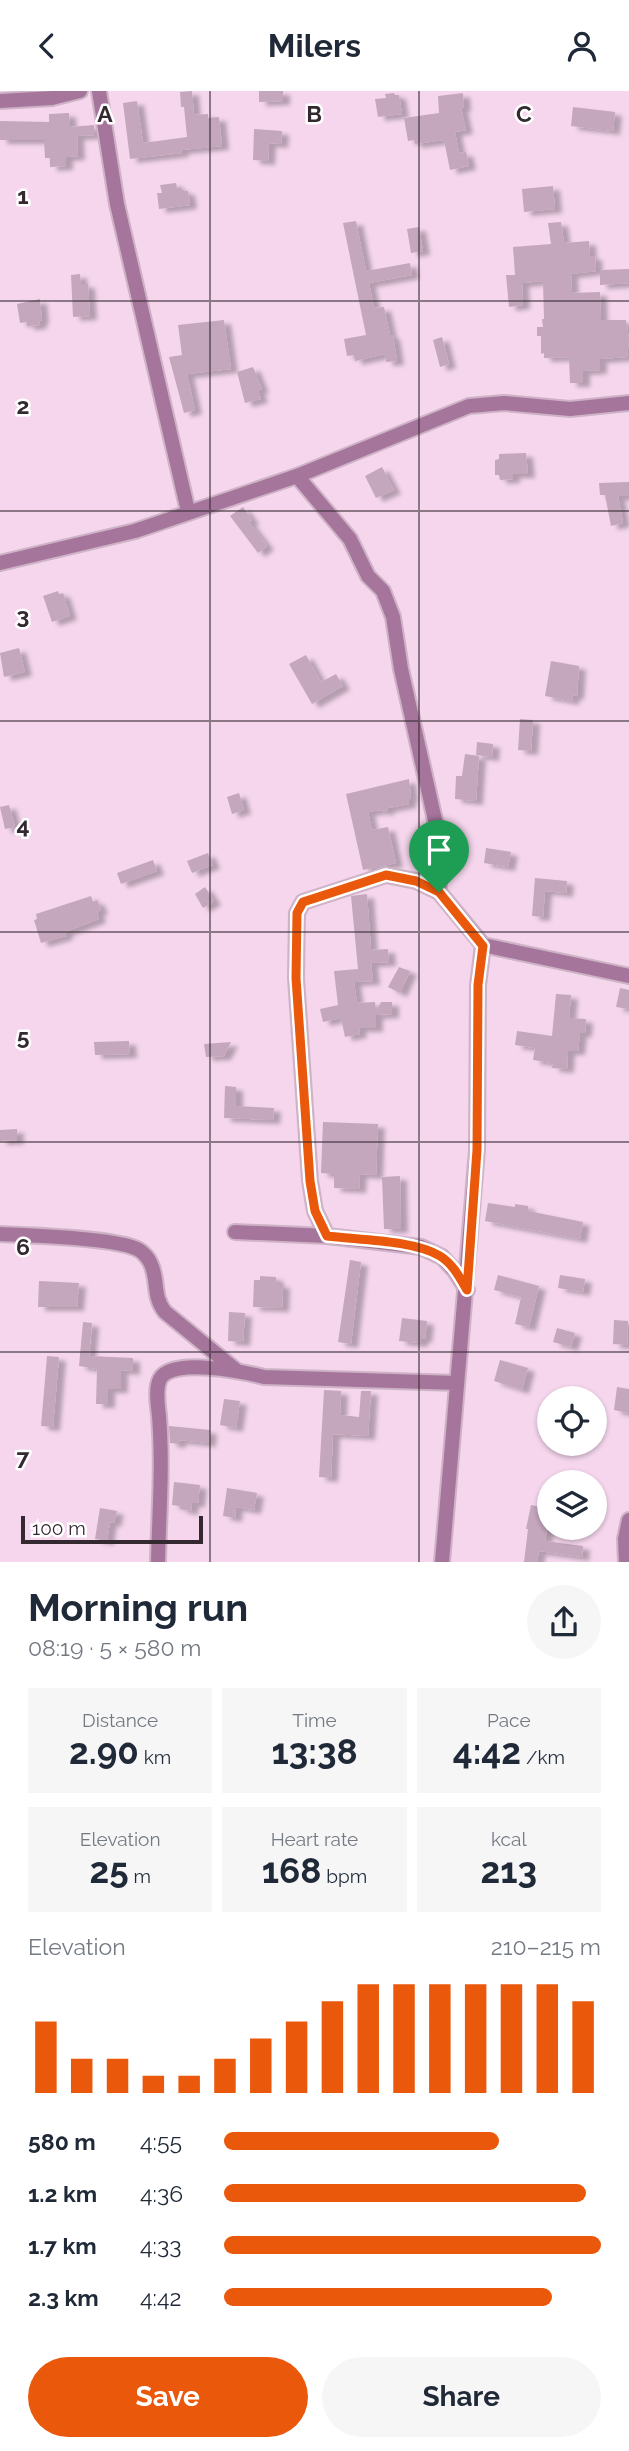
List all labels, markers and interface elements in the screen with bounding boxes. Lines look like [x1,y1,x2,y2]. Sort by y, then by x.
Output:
icon: back [28,27,66,65]
text: Milers [268,27,361,64]
icon: person [563,27,601,65]
text: A [97,100,113,127]
text: B [306,100,322,127]
text: C [516,100,532,127]
text: 1 [17,182,29,209]
text: 2 [17,392,29,419]
text: 3 [17,602,29,629]
text: 4 [16,812,30,839]
pin [409,820,469,892]
icon: arrive [420,831,458,869]
text: 5 [17,1023,30,1050]
text: 6 [16,1233,30,1260]
map controls [537,1386,607,1540]
button: locate [537,1386,607,1456]
text: 7 [17,1443,30,1470]
button: layers [537,1470,607,1540]
scale bar [21,1513,203,1545]
text: 100 m [32,1517,86,1539]
text: Morning run [28,1585,248,1630]
button: share [527,1585,601,1659]
text: 08:19 · 5 × 580 m [28,1634,201,1661]
text: Distance [82,1709,158,1731]
text: Time [292,1709,337,1731]
text: Pace [487,1709,531,1731]
text: 2.90 [69,1731,139,1772]
text: 13:38 [271,1731,358,1772]
text: 4:42 [453,1731,521,1772]
text: km [139,1746,171,1768]
text: /km [521,1746,565,1768]
text: Elevation [80,1828,161,1850]
text: Heart rate [271,1828,358,1850]
text: kcal [491,1828,527,1850]
text: 25 [89,1850,129,1891]
text: 168 [262,1850,321,1891]
text: 213 [481,1850,537,1891]
text: m [129,1865,151,1887]
text: bpm [321,1865,367,1887]
text: Elevation [28,1933,126,1960]
text: 210–215 m [491,1933,601,1960]
text: 580 m [28,2128,96,2155]
text: 4:55 [140,2128,182,2155]
text: 1.2 km [28,2180,97,2207]
text: 4:36 [140,2180,183,2207]
text: 1.7 km [28,2232,97,2259]
text: 4:33 [140,2232,181,2259]
text: 2.3 km [28,2284,99,2311]
text: 4:42 [140,2284,181,2311]
button: Save [28,2357,308,2437]
button: Share [322,2357,601,2437]

